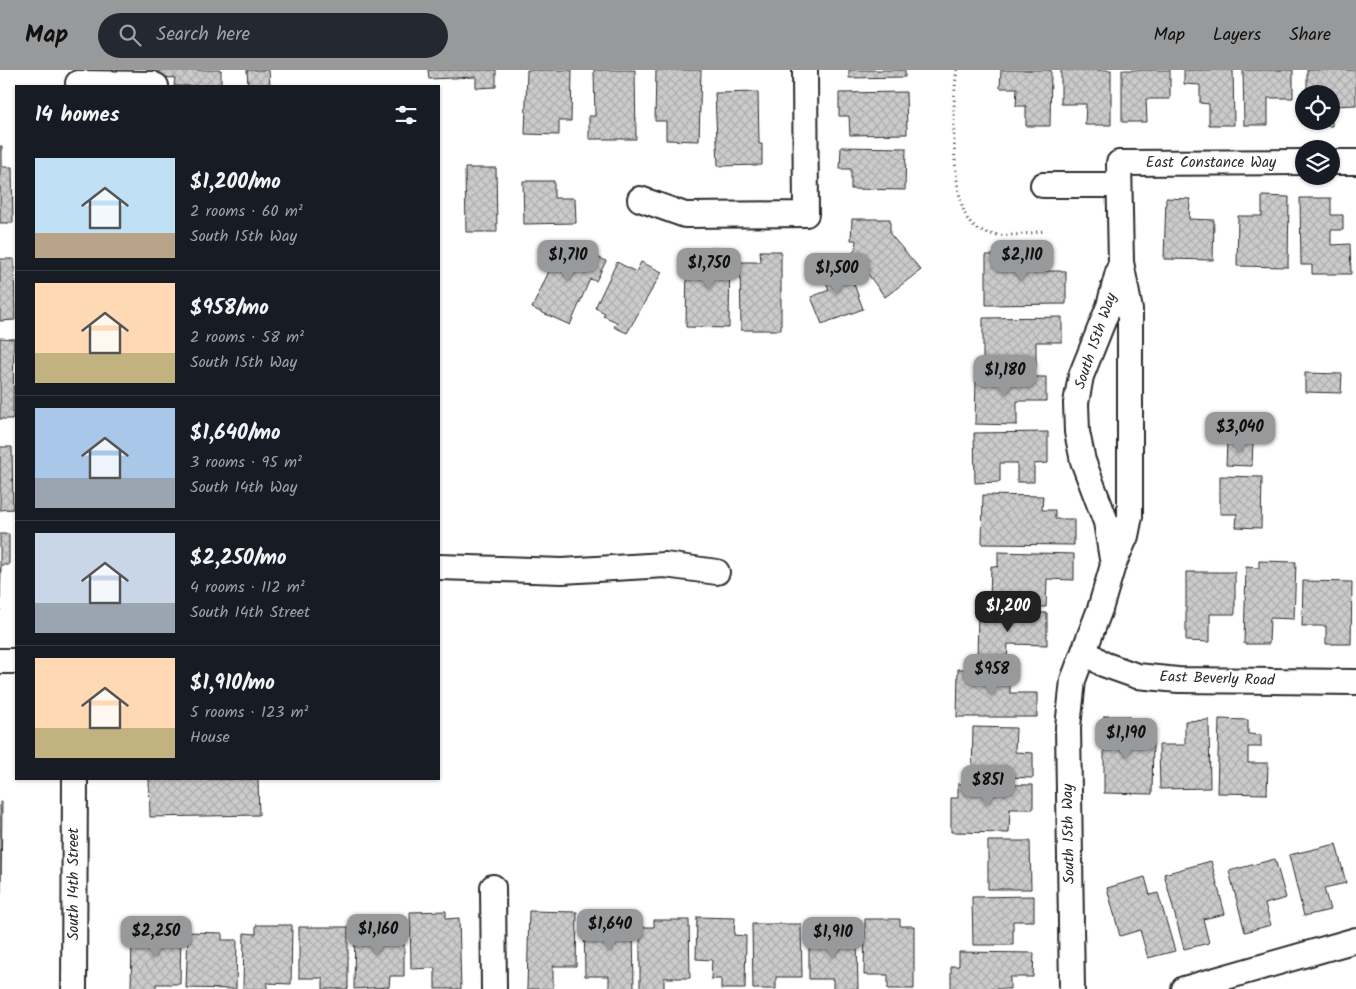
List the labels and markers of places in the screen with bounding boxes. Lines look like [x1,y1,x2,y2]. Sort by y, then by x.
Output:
pin: $1,710 [527,240,609,282]
pin: $2,110 [981,240,1063,282]
pin: $1,750 [668,248,750,290]
pin: $1,500 [796,252,878,295]
pin: $1,180 [964,354,1046,397]
pin: $3,040 [1199,412,1281,454]
pin: $1,200 [967,590,1049,633]
pin: $958 [962,654,1022,696]
pin: $1,190 [1085,718,1167,760]
pin: $851 [958,764,1018,807]
pin: $1,640 [569,908,651,951]
pin: $1,160 [337,914,419,956]
pin: $2,250 [115,916,197,958]
pin: $1,910 [792,916,874,959]

